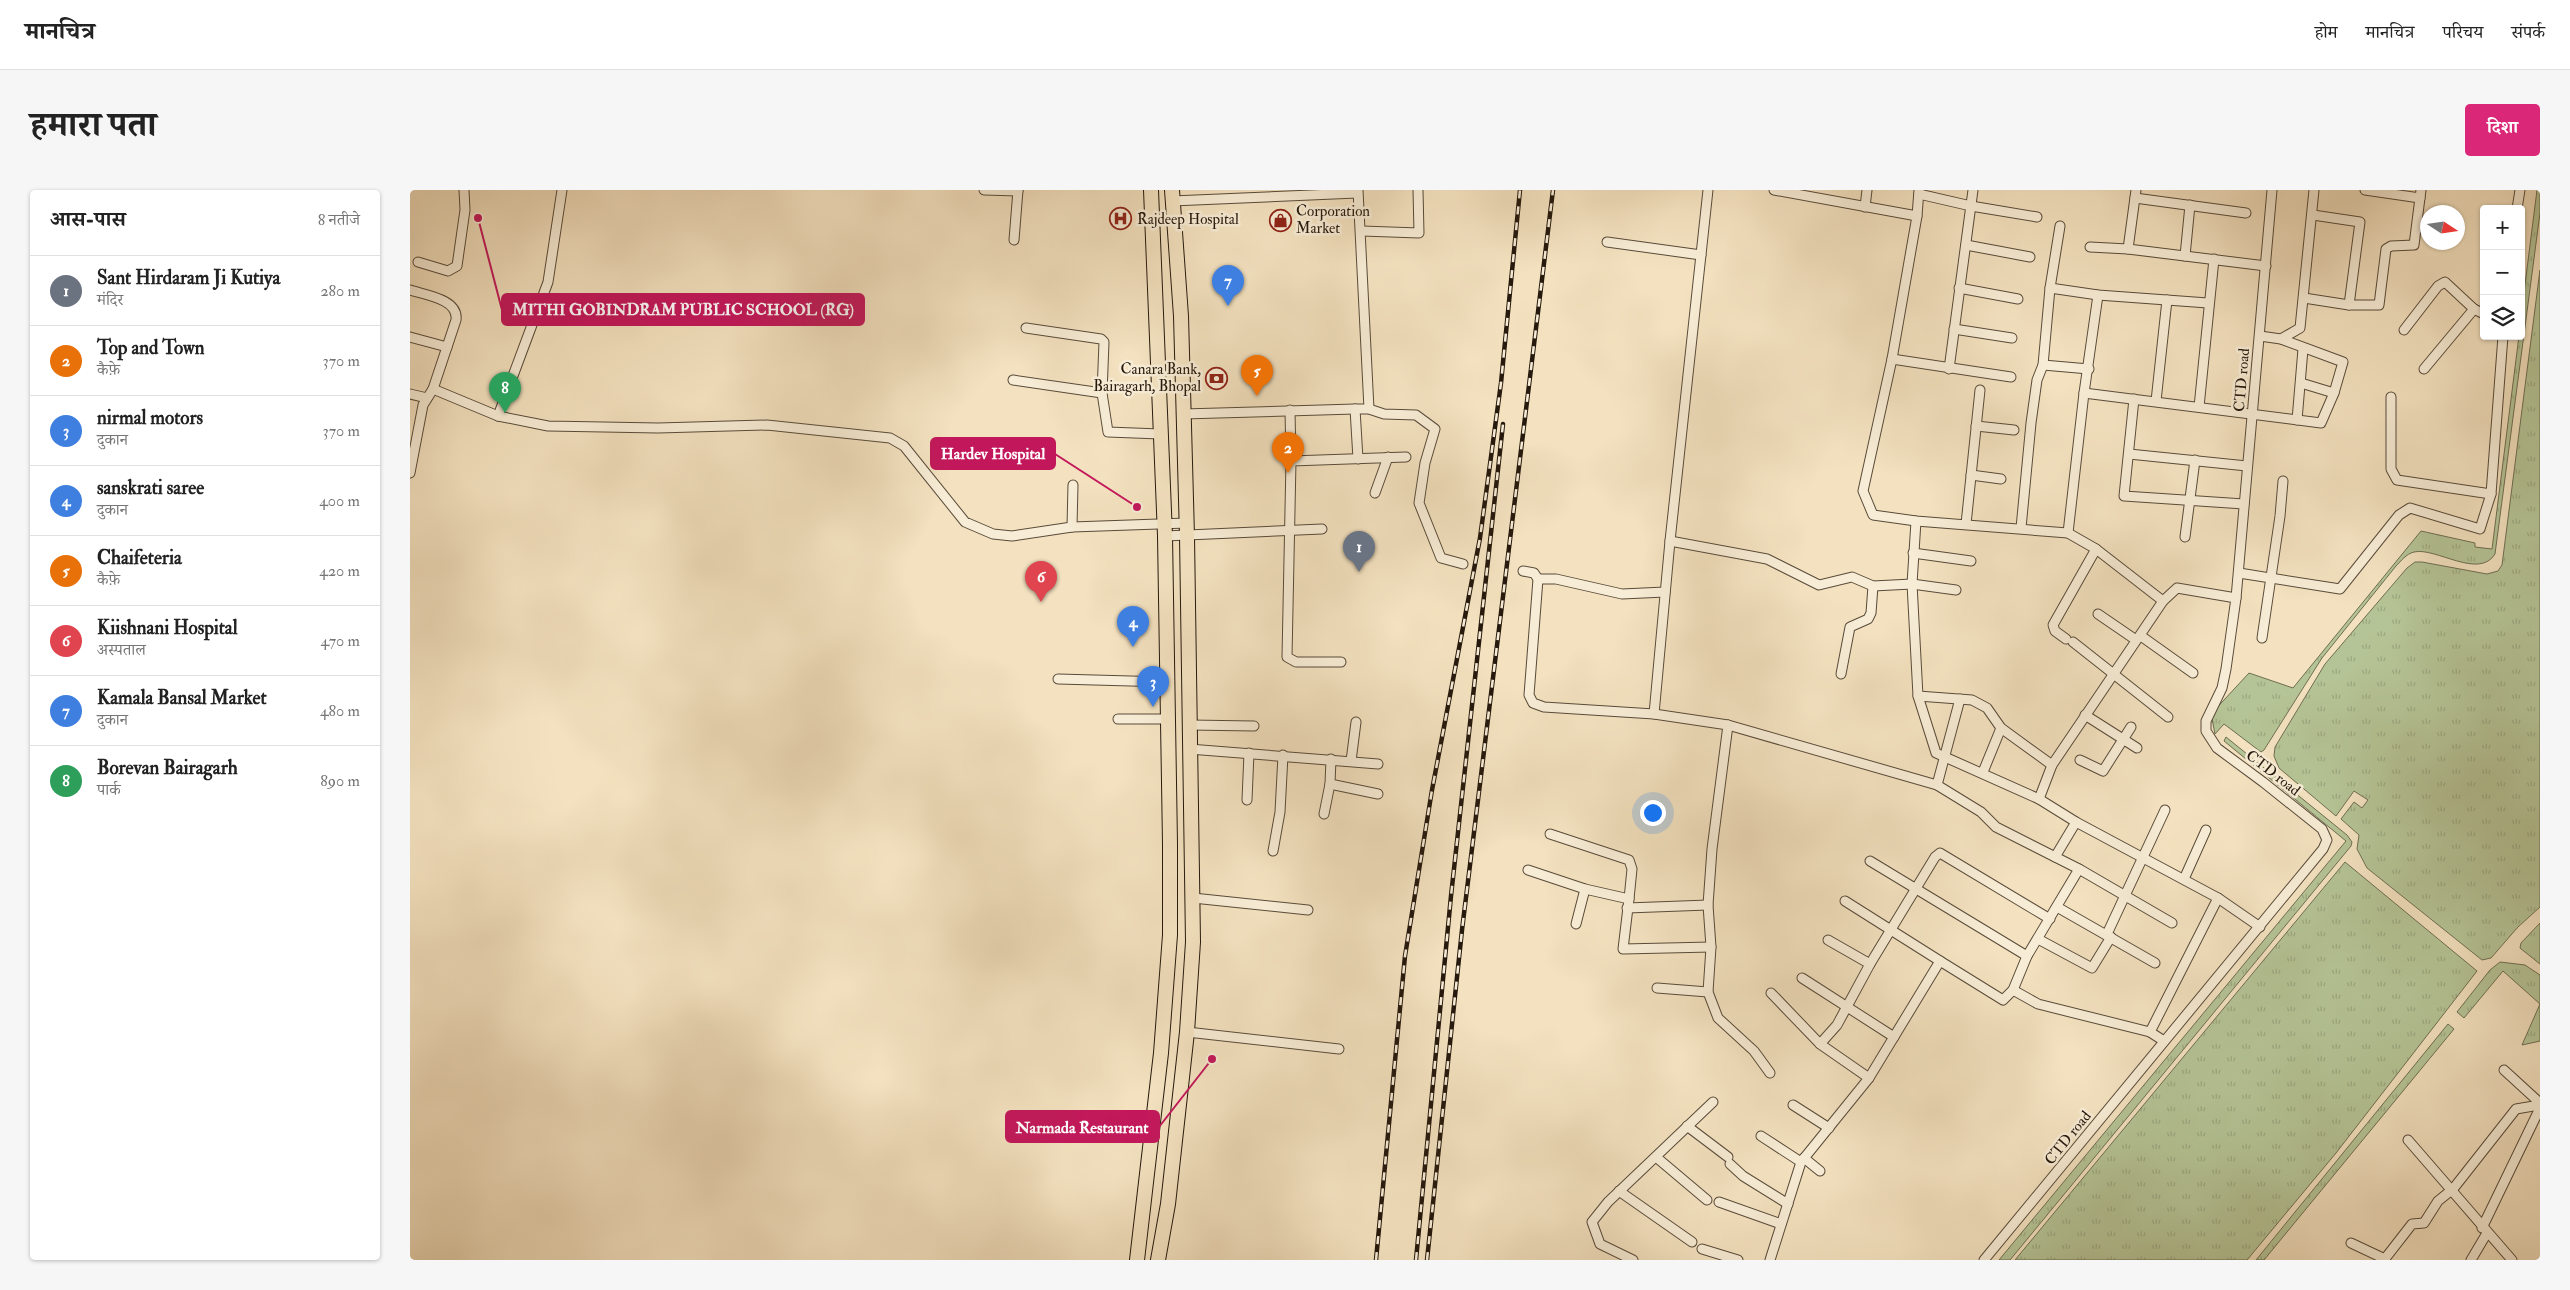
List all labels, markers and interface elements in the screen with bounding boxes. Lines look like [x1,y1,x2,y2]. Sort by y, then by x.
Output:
text: मानचित्र [25,16,95,47]
text: होम [2315,21,2338,44]
text: मानचित्र [2366,21,2414,44]
text: परिचय [2442,21,2483,44]
text: संपर्क [2511,21,2545,44]
text: हमारा पता [30,103,156,147]
button: दिशा [2465,104,2540,156]
place label: Corporation Market [1296,202,1370,238]
north arrow [2420,205,2465,250]
map controls [2480,205,2525,340]
button: + [2480,205,2525,250]
text: आस-पास [50,206,126,233]
hospital icon: Rajdeep Hospital [1109,207,1133,231]
shop icon: Corporation Market [1268,208,1292,232]
text: 8 नतीजे [318,210,360,230]
place label: Rajdeep Hospital [1137,210,1239,230]
button: − [2480,250,2525,295]
pin: 7 [1212,265,1244,306]
text: Sant Hirdaram Ji Kutiya [97,266,280,290]
text: 1 [63,281,69,301]
text: 280 m [320,281,360,301]
text: मंदिर [97,290,123,310]
callout: MITHI GOBINDRAM PUBLIC SCHOOL (RG) [502,294,864,325]
button: layers [2480,295,2525,340]
text: MITHI GOBINDRAM PUBLIC SCHOOL (RG) [511,300,854,320]
text: Top and Town [97,336,205,360]
street label: CTD road [2230,347,2254,413]
text: 2 [62,351,70,371]
text: 370 m [323,351,360,371]
pin: 5 [1241,355,1273,396]
text: कैफ़े [97,360,120,380]
place label: Canara Bank, Bairagarh, Bhopal [1093,360,1201,397]
bank icon: Canara Bank, Bairagarh, Bhopal [1205,366,1229,390]
pin: 8 [489,372,521,413]
text: nirmal motors [97,406,203,430]
text: 3 [63,421,69,441]
text: 370 m [323,421,360,441]
text: दुकान [97,430,128,450]
pin: 2 [1272,432,1304,473]
callout: Hardev Hospital [931,438,1055,469]
text: Hardev Hospital [941,444,1046,465]
text: sanskrati saree [97,476,204,500]
text: 4 [62,491,70,511]
text: 400 m [319,491,360,511]
text: दुकान [97,500,128,520]
pin: 1 [1343,531,1375,572]
text: Chaifeteria [97,546,182,570]
text: 5 [62,561,70,581]
text: 420 m [319,561,360,581]
pin: 6 [1025,561,1057,602]
text: कैफ़े [97,570,120,590]
pin: 4 [1117,606,1149,647]
text: Kiishnani Hospital [97,616,238,640]
text: 6 [62,631,70,651]
text: 470 m [320,631,360,651]
text: अस्पताल [97,640,146,660]
pin: 3 [1137,666,1169,707]
text: Kamala Bansal Market [97,686,267,710]
text: 7 [62,701,70,721]
text: 480 m [320,701,360,721]
text: दुकान [97,710,128,730]
street label: CTD road [2242,746,2304,801]
text: Borevan Bairagarh [97,756,238,780]
text: 8 [62,771,70,791]
text: 890 m [320,771,360,791]
text: पार्क [97,780,121,800]
your location [1640,800,1666,826]
street label: CTD road [2041,1107,2096,1169]
callout: Narmada Restaurant [1006,1111,1159,1142]
text: Narmada Restaurant [1015,1118,1149,1138]

